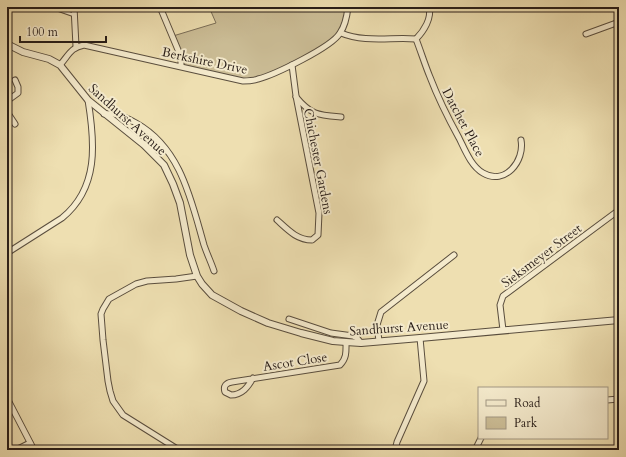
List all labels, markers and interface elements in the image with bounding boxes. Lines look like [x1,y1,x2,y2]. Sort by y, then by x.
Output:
scale bar [20,18,106,44]
text: 100 m [26,24,59,40]
street label: Berkshire Drive [160,43,249,79]
street label: Sandhurst Avenue [84,80,170,160]
street label: Datchet Place [437,85,489,160]
street label: Chichester Gardens [299,107,337,216]
street label: Sieksmeyer Street [498,220,586,292]
street label: Sandhurst Avenue [349,316,449,340]
street label: Ascot Close [262,348,329,376]
legend [478,387,608,439]
text: Road [514,395,541,411]
text: Park [514,415,538,431]

